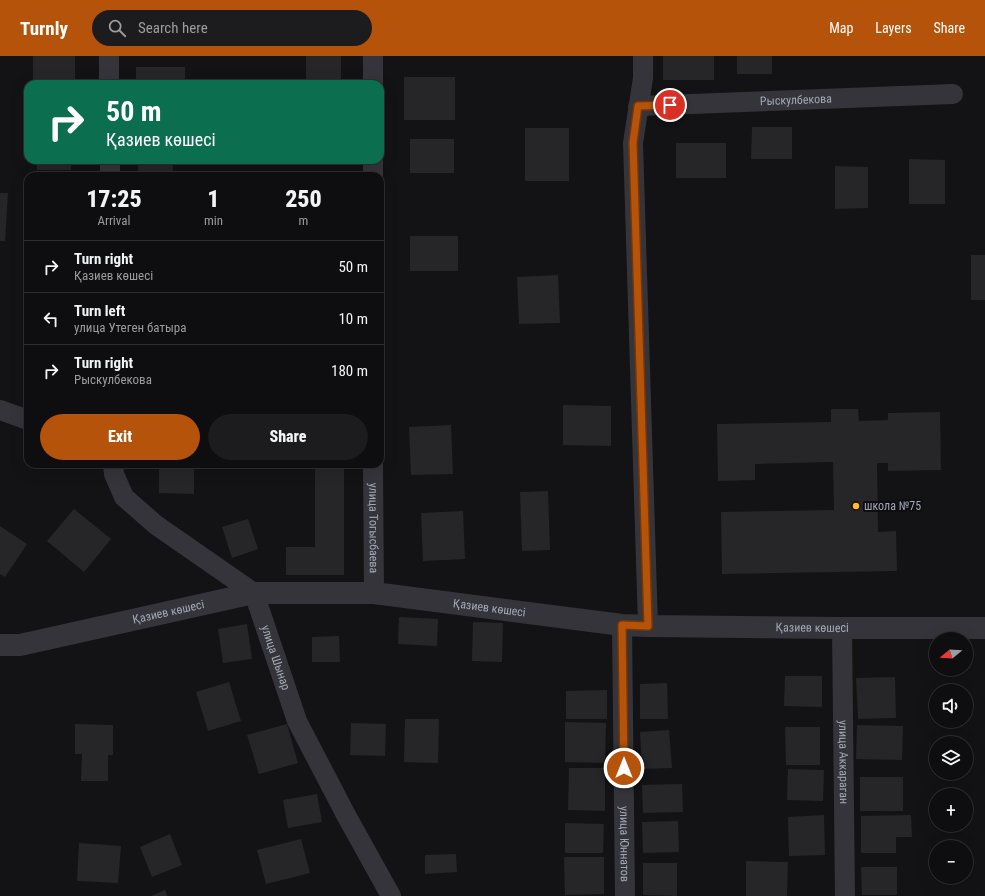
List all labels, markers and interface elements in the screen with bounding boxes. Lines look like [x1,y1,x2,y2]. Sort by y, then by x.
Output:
search box [92,10,372,46]
text: Turnly [20,17,68,40]
icon: search [106,17,128,39]
text: Search here [138,19,208,37]
text: Map [829,20,853,36]
text: Layers [875,20,912,36]
text: Share [934,20,965,36]
pin [653,88,687,122]
street label: Рыскулбекова [760,92,832,108]
icon: arrive [659,94,681,116]
text: 50 m [106,95,162,128]
icon: right [40,96,92,148]
text: Қазиев көшесі [106,129,216,150]
text: 17:25 [86,185,142,213]
text: 1 [207,185,220,213]
text: 250 [285,185,322,213]
text: Arrival [97,213,131,228]
text: min [204,213,223,228]
text: m [299,213,308,228]
text: Turn right [74,250,133,268]
icon: right [40,256,62,278]
text: 50 m [338,258,368,276]
text: Қазиев көшесі [74,268,153,283]
text: Turn left [74,302,125,320]
icon: left [40,308,62,330]
text: 10 m [338,310,368,328]
text: улица Утеген батыра [74,320,187,335]
text: Turn right [74,354,133,372]
icon: right [40,360,62,382]
text: 180 m [331,362,368,380]
text: Рыскулбекова [74,372,152,387]
button: Exit [40,414,200,460]
button: Share [208,414,368,460]
street label: улица Тогысбаева [366,483,381,574]
place label: школа №75 [864,499,921,513]
marker: школа №75 [851,501,861,511]
street label: Қазиев көшесі [452,596,527,620]
street label: Қазиев көшесі [131,597,206,627]
street label: Қазиев көшесі [776,620,849,635]
street label: улица Шынар [258,623,293,692]
north arrow [929,632,973,676]
map controls [929,632,973,884]
button: sound [929,684,973,728]
street label: улица Аккараган [836,720,851,804]
button: layers [929,736,973,780]
position arrow [603,747,645,789]
button: + [929,788,973,832]
street label: улица Юннатов [617,806,632,882]
button: − [929,840,973,884]

